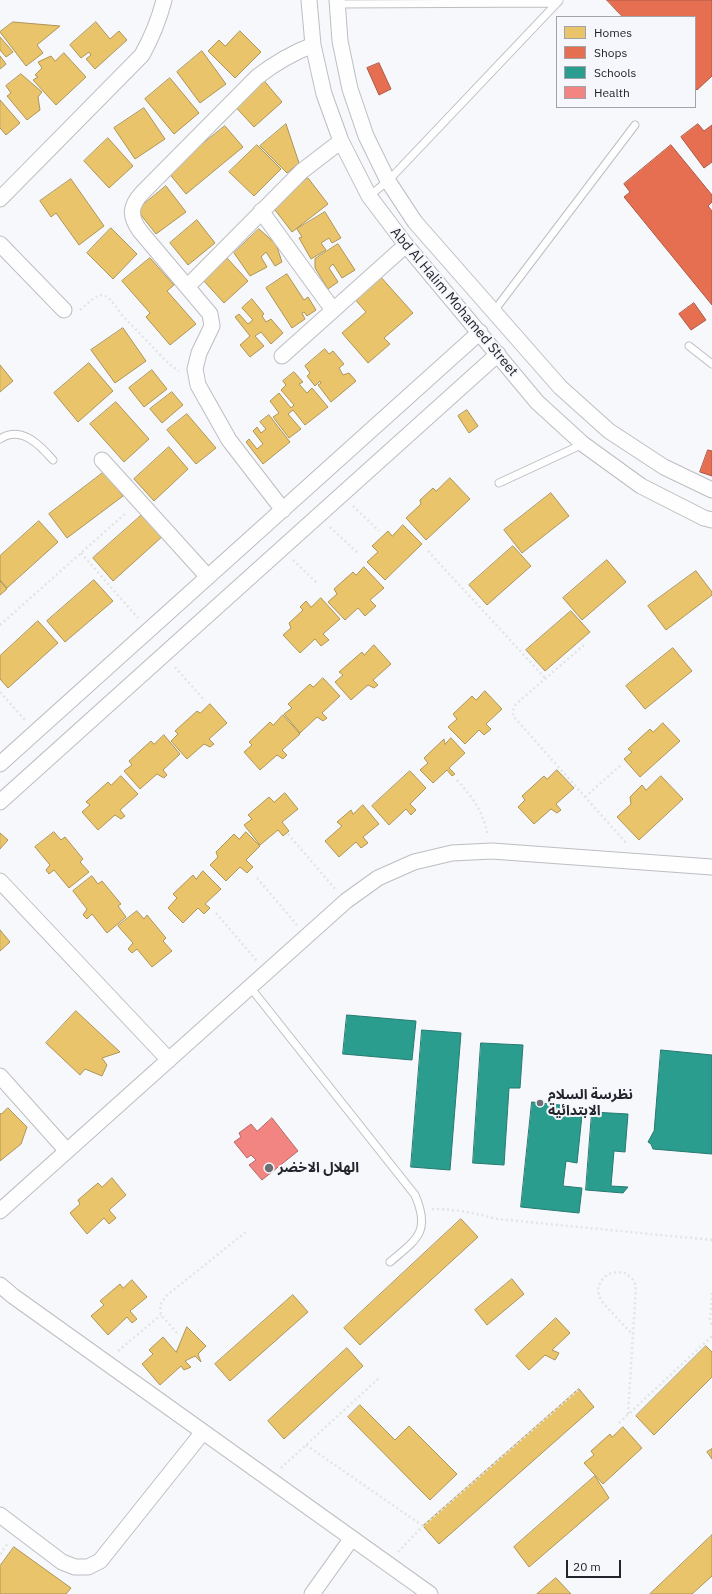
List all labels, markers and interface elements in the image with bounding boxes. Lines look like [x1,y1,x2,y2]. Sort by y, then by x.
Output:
legend [556,16,696,108]
text: Homes [594,25,632,40]
text: Shops [594,45,627,60]
text: Schools [594,65,636,80]
text: Health [594,85,630,100]
street label: Abd Al Halim Mohamed Street [387,224,521,380]
place label: نظرسة السلام الابتدائية [548,1087,633,1120]
marker: نظرسة السلام الابتدائية [535,1098,545,1108]
place label: الهلال الاخضر [278,1160,359,1176]
marker: الهلال الاخضر [263,1162,275,1174]
scale bar [568,1552,623,1578]
text: 20 m [573,1559,601,1574]

